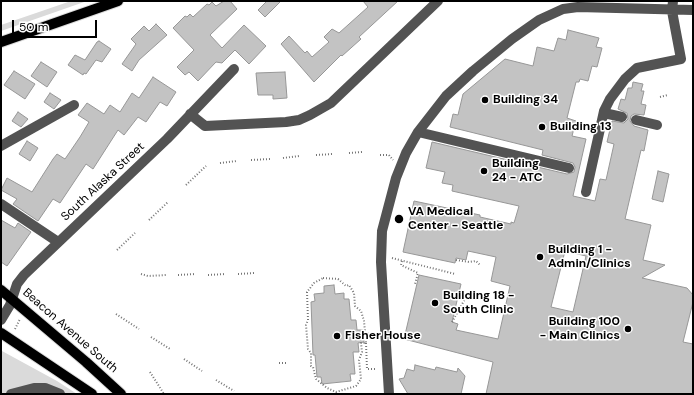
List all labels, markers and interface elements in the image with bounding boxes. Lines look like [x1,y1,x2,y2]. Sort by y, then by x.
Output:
scale bar [14,12,99,38]
text: 50 m [19,19,48,35]
place label: Building 34 [493,93,558,107]
marker: Building 34 [480,95,490,105]
place label: Building 13 [550,120,612,134]
marker: Building 13 [537,122,547,132]
street label: South Alaska Street [58,140,148,224]
place label: Building 24 - ATC [492,157,543,185]
marker: Building 24 - ATC [479,166,489,176]
place label: VA Medical Center - Seattle [408,205,503,233]
marker: VA Medical Center - Seattle [393,213,405,225]
place label: Building 1 - Admin/Clinics [548,243,631,271]
marker: Building 1 - Admin/Clinics [535,252,545,262]
street label: Beacon Avenue South [20,286,120,376]
place label: Building 18 - South Clinic [443,289,515,317]
marker: Building 18 - South Clinic [430,298,440,308]
place label: Building 100 - Main Clinics [539,315,620,343]
marker: Building 100 - Main Clinics [623,324,633,334]
place label: Fisher House [345,329,421,343]
marker: Fisher House [332,331,342,341]

